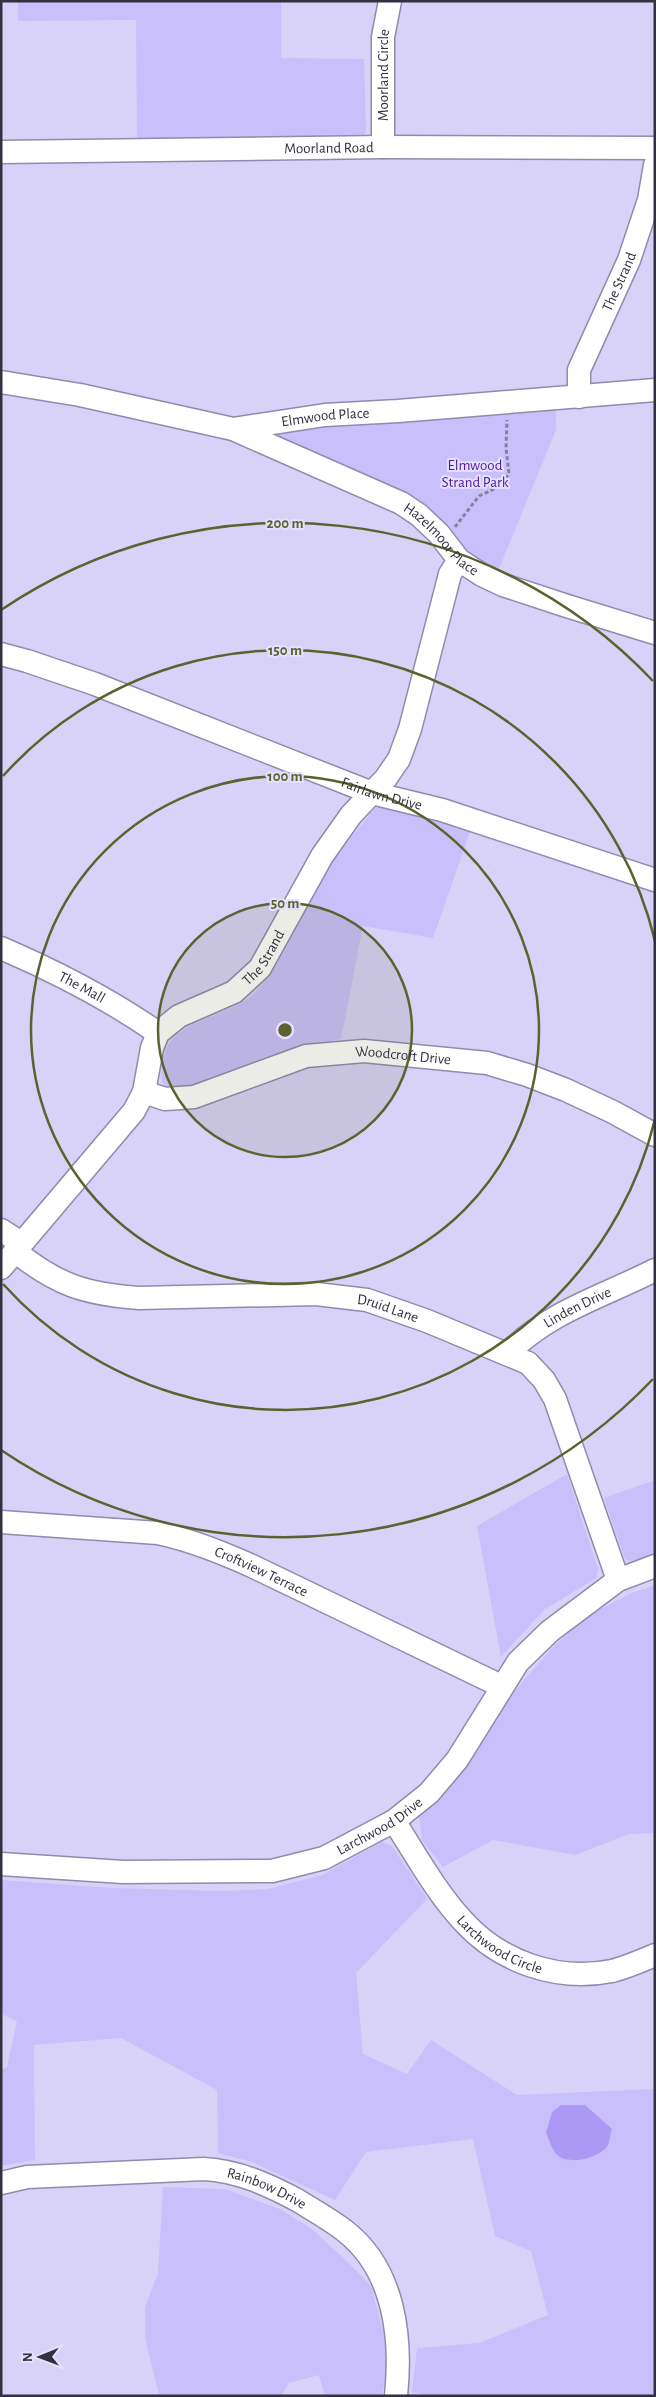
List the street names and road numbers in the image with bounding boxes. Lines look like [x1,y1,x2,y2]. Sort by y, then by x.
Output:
street label: Moorland Circle [376,28,392,121]
street label: Moorland Road [284,140,374,156]
street label: The Strand [600,250,639,314]
street label: Elmwood Place [280,406,370,430]
street label: Hazelmoor Place [401,500,481,579]
street label: Fairlawn Drive [339,775,424,813]
street label: The Strand [240,928,288,988]
street label: The Mall [56,969,108,1006]
street label: Woodcroft Drive [355,1044,452,1067]
street label: Linden Drive [541,1284,614,1331]
street label: Druid Lane [357,1292,421,1325]
street label: Croftview Terrace [213,1544,310,1600]
street label: Larchwood Drive [334,1794,425,1858]
street label: Larchwood Circle [454,1913,544,1977]
street label: Rainbow Drive [226,2165,309,2212]

